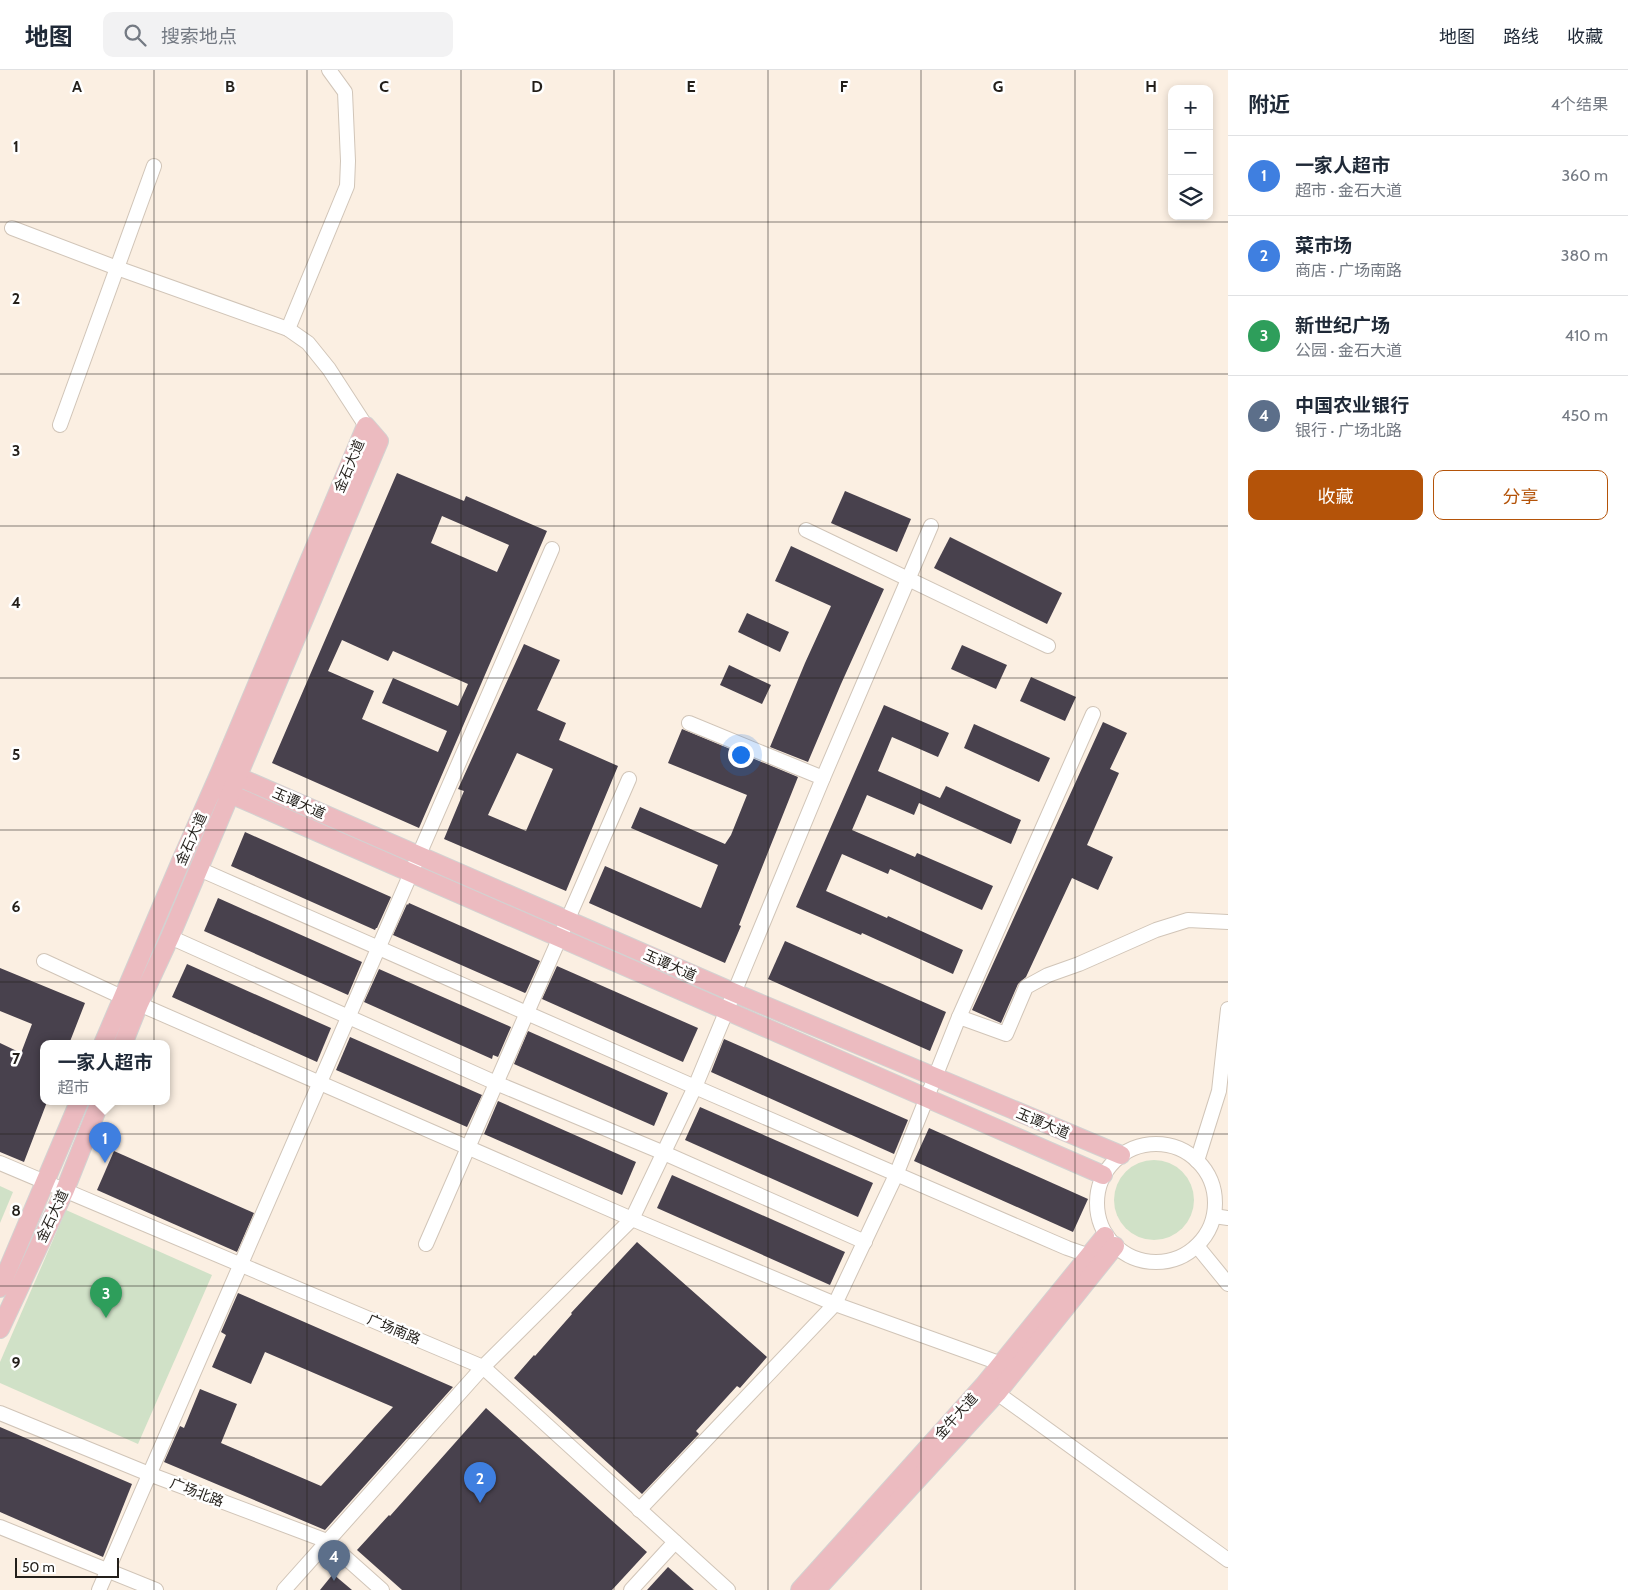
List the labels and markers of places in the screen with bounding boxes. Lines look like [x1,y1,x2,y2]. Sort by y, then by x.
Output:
pin: 1 [89,1122,121,1163]
pin: 3 [90,1277,122,1318]
pin: 2 [464,1462,496,1503]
pin: 4 [318,1540,350,1581]

